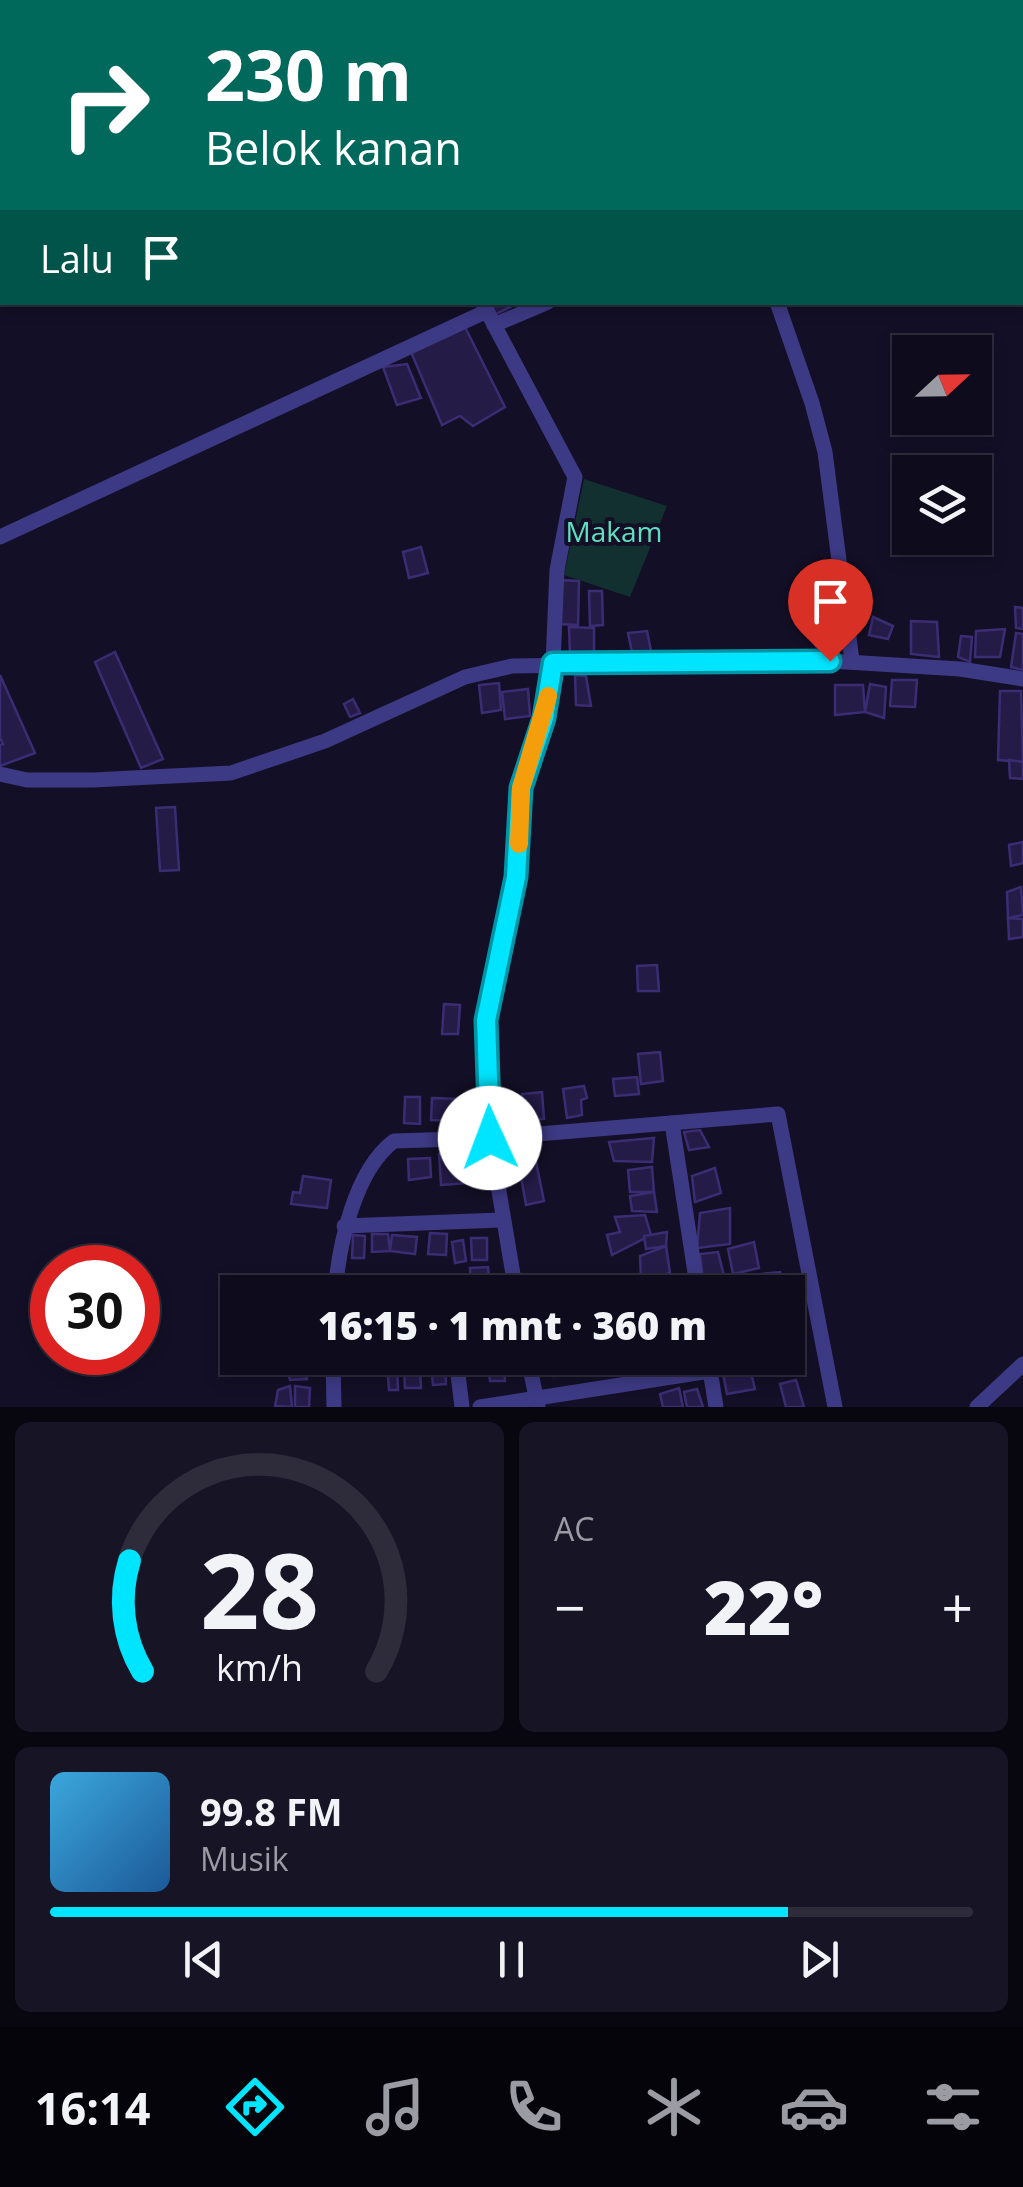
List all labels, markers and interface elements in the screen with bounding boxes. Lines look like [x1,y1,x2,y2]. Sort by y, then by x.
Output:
text: 230 m [205,26,412,122]
icon: right [40,40,170,170]
text: Belok kanan [205,117,462,178]
icon: arrive [134,230,189,285]
text: Lalu [40,232,114,284]
north arrow [892,335,992,435]
map controls [892,335,992,555]
button: layers [892,455,992,555]
park label: Makam [566,512,662,550]
pin [788,559,873,662]
icon: arrive [803,574,858,629]
position arrow [438,1086,542,1190]
speed limit sign: 30 [30,1245,160,1375]
text: 16:15 · 1 mnt · 360 m [318,1299,707,1351]
text: AC [554,1507,594,1550]
text: 28 [200,1518,319,1659]
text: 22° [704,1555,823,1657]
text: − [554,1569,585,1644]
text: + [942,1569,973,1644]
text: km/h [216,1643,303,1691]
text: 99.8 FM [200,1785,343,1837]
text: Musik [200,1837,289,1880]
icon: previous [176,1932,231,1987]
icon: pause [484,1932,539,1987]
icon: next [792,1932,847,1987]
icon: directions [220,2072,290,2142]
icon: music [360,2072,430,2142]
icon: phone [499,2072,569,2142]
icon: climate [639,2072,709,2142]
icon: car [779,2072,849,2142]
icon: filters [918,2072,988,2142]
text: 16:14 [35,2077,151,2138]

